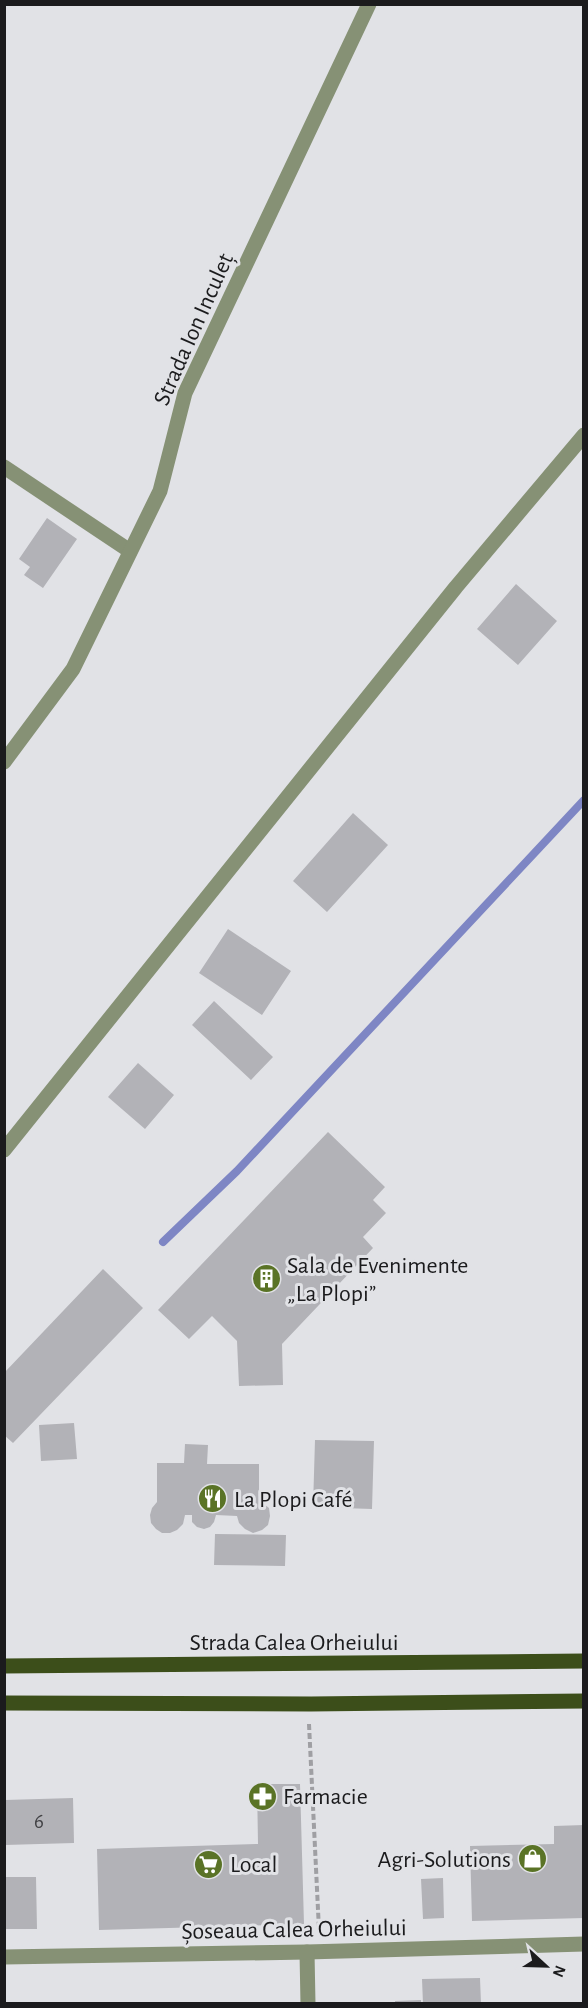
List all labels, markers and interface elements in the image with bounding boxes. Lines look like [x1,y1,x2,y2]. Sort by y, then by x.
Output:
street label: Strada Ion Inculeț [150,249,239,409]
place label: Sala de Evenimente „La Plopi” [287,1254,468,1306]
building icon: Sala de Evenimente „La Plopi” [250,1263,282,1295]
restaurant icon: La Plopi Café [197,1483,229,1515]
place label: La Plopi Café [234,1488,352,1512]
street label: Strada Calea Orheiului [189,1631,399,1655]
pharmacy icon: Farmacie [246,1780,278,1812]
place label: Farmacie [283,1785,368,1809]
house number: 6 [34,1811,44,1832]
shop icon: Agri-Solutions [516,1843,548,1875]
supermarket icon: Local [193,1848,225,1880]
place label: Agri-Solutions [377,1848,511,1872]
place label: Local [230,1853,277,1877]
street label: Șoseaua Calea Orheiului [181,1916,407,1945]
north arrow [516,1936,576,1996]
text: N [549,1963,568,1979]

